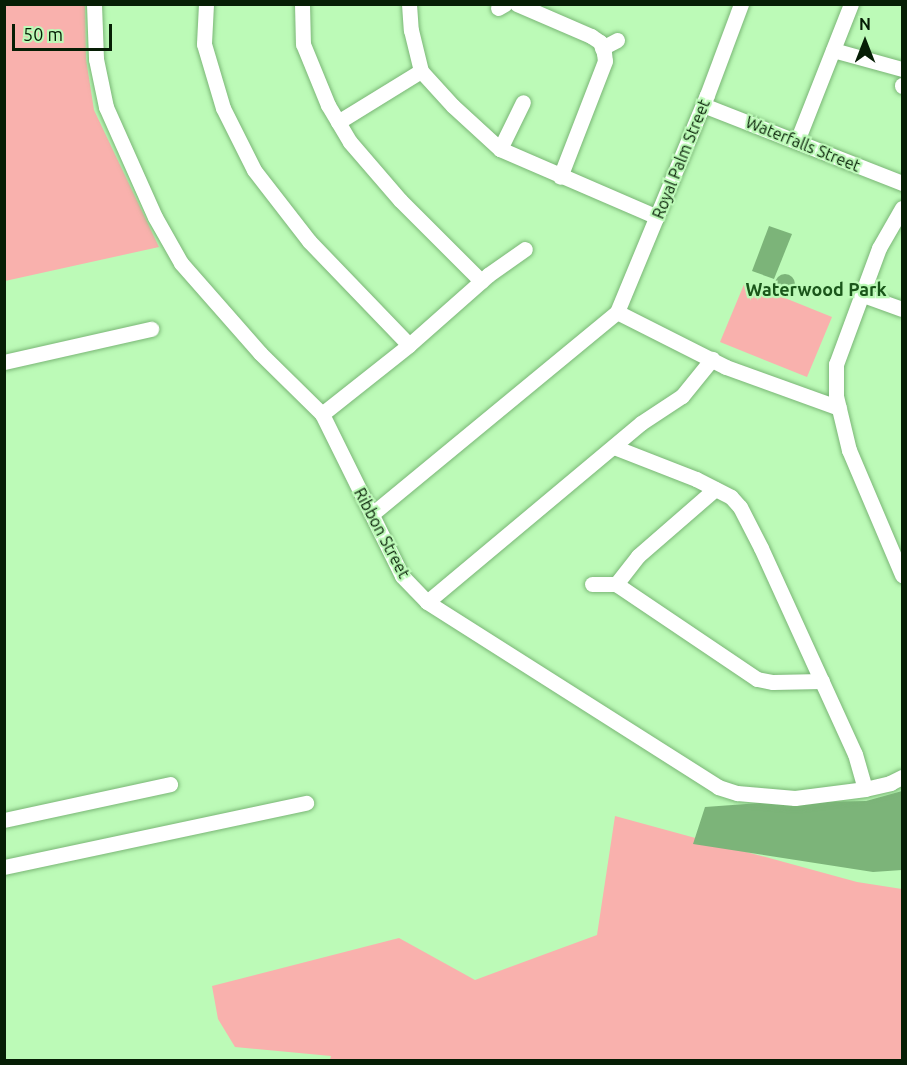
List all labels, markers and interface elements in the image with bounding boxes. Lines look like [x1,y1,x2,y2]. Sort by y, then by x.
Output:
scale bar [15,12,116,50]
north arrow [835,12,895,72]
text: N [859,15,871,33]
text: 50 m [23,24,63,44]
street label: Royal Palm Street [648,97,714,221]
street label: Waterfalls Street [743,112,863,176]
district label: Waterwood Park [745,278,887,300]
street label: Ribbon Street [350,485,414,581]

